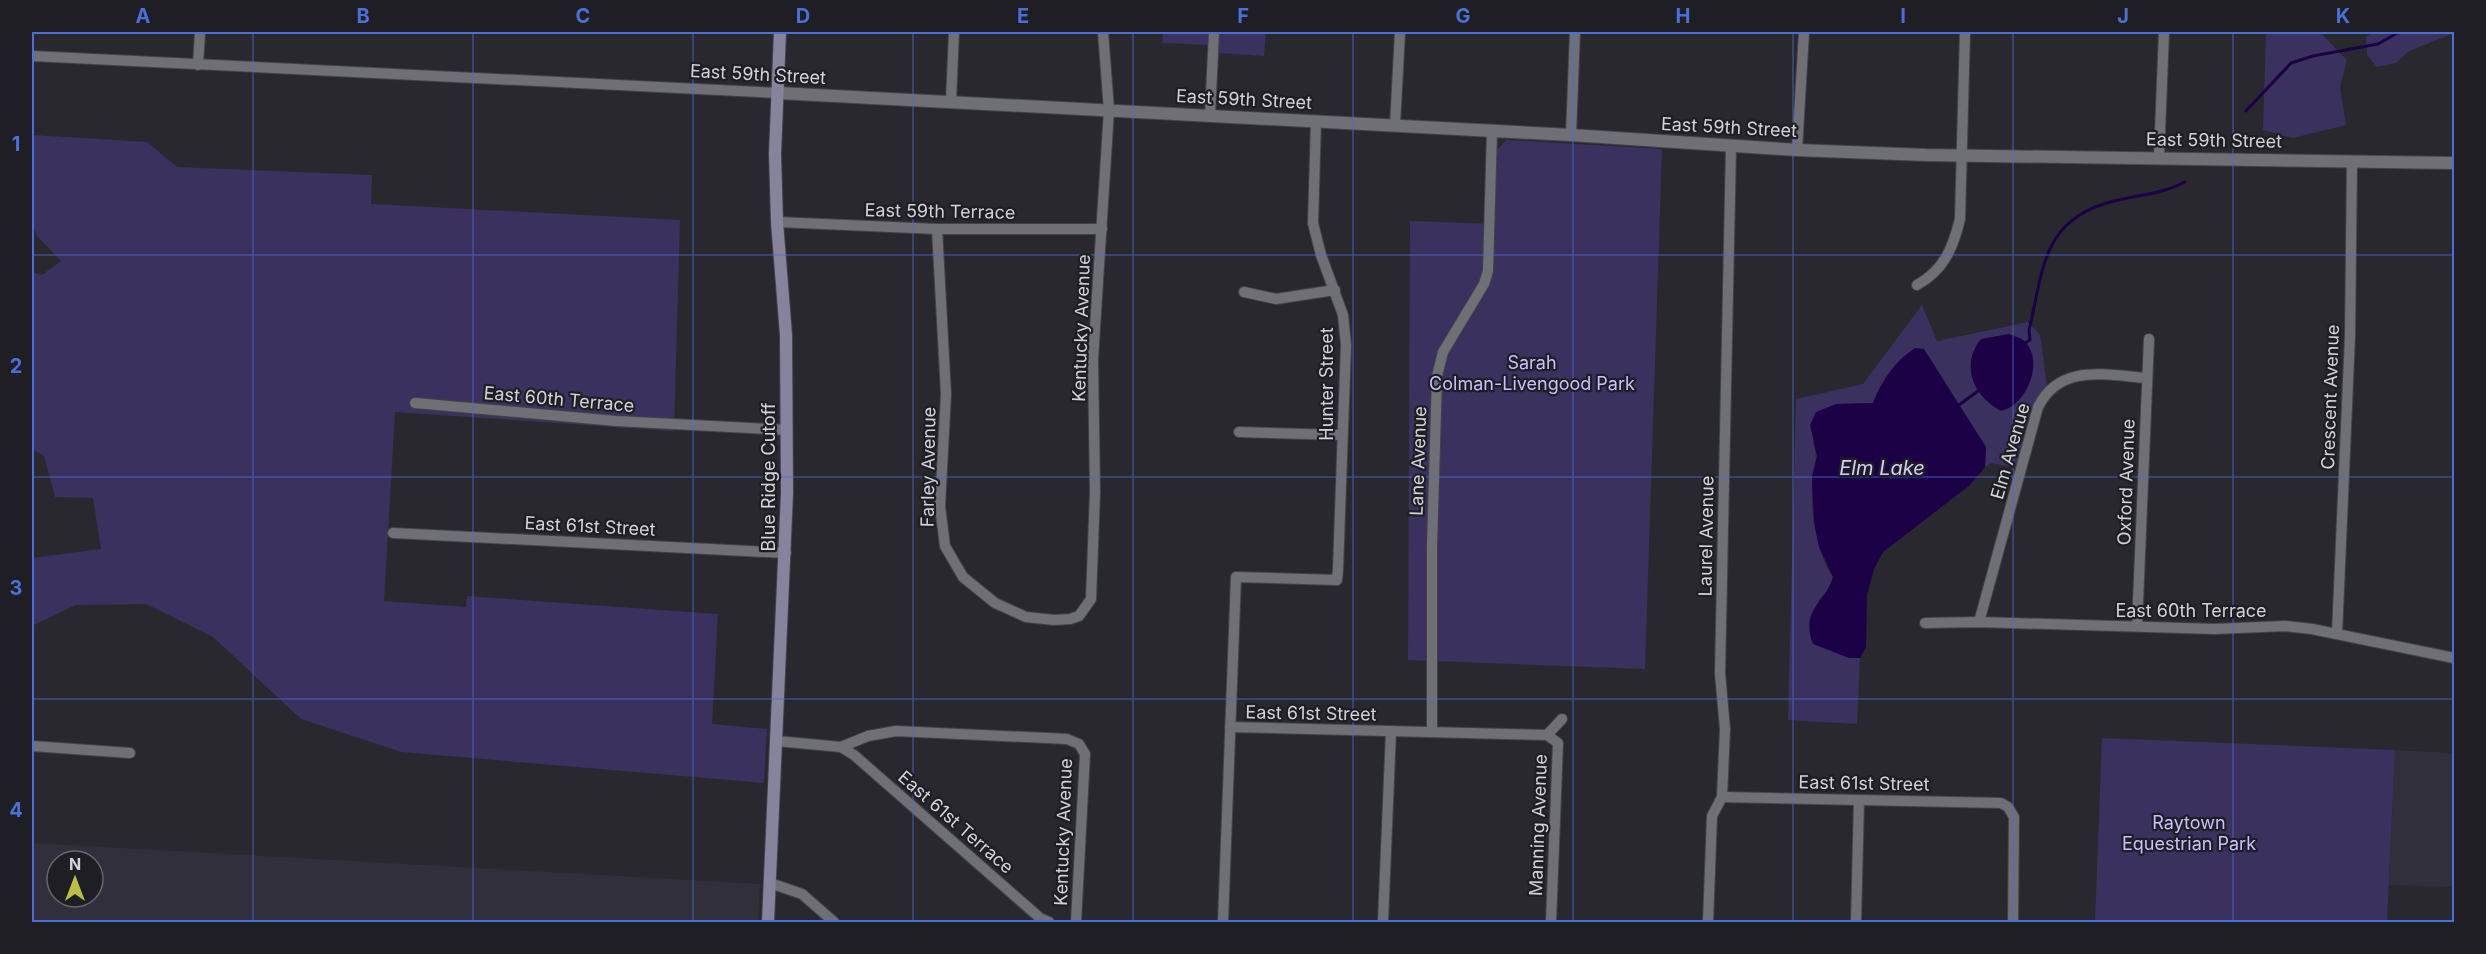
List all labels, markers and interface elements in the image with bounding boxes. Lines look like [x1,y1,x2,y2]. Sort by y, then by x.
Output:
text: A [136,4,151,28]
text: B [356,4,370,28]
text: C [576,4,590,28]
text: D [796,4,810,28]
text: E [1017,4,1029,28]
text: F [1237,4,1249,28]
text: G [1455,4,1471,28]
text: H [1676,4,1690,28]
text: I [1900,4,1906,28]
text: J [2117,4,2129,28]
text: K [2336,4,2350,28]
street label: East 59th Street [689,60,827,88]
street label: East 59th Street [1175,85,1313,113]
street label: East 59th Street [1660,113,1798,141]
street label: East 59th Street [2146,128,2282,152]
text: 1 [12,132,20,156]
street label: East 59th Terrace [864,199,1016,223]
street label: Kentucky Avenue [1068,254,1094,402]
street label: Crescent Avenue [2317,324,2343,470]
street label: Hunter Street [1316,327,1337,441]
park label: Sarah Colman-Livengood Park [1429,352,1635,394]
text: 2 [10,354,22,378]
street label: East 60th Terrace [483,382,635,416]
street label: Elm Avenue [1986,400,2034,502]
street label: Blue Ridge Cutoff [758,402,779,551]
street label: Lane Avenue [1406,406,1430,516]
street label: Farley Avenue [916,407,940,527]
street label: Oxford Avenue [2113,418,2139,546]
water label: Elm Lake [1839,456,1925,480]
street label: Laurel Avenue [1694,476,1718,596]
street label: East 61st Street [524,512,656,540]
text: 3 [10,576,22,600]
street label: East 60th Terrace [2115,600,2267,621]
street label: East 61st Street [1245,701,1377,725]
street label: Manning Avenue [1525,754,1551,896]
street label: Kentucky Avenue [1050,758,1076,906]
street label: East 61st Terrace [894,766,1018,878]
street label: East 61st Street [1798,771,1930,795]
text: 4 [9,798,23,822]
park label: Raytown Equestrian Park [2122,812,2256,854]
north arrow [45,849,105,909]
text: N [69,854,81,874]

